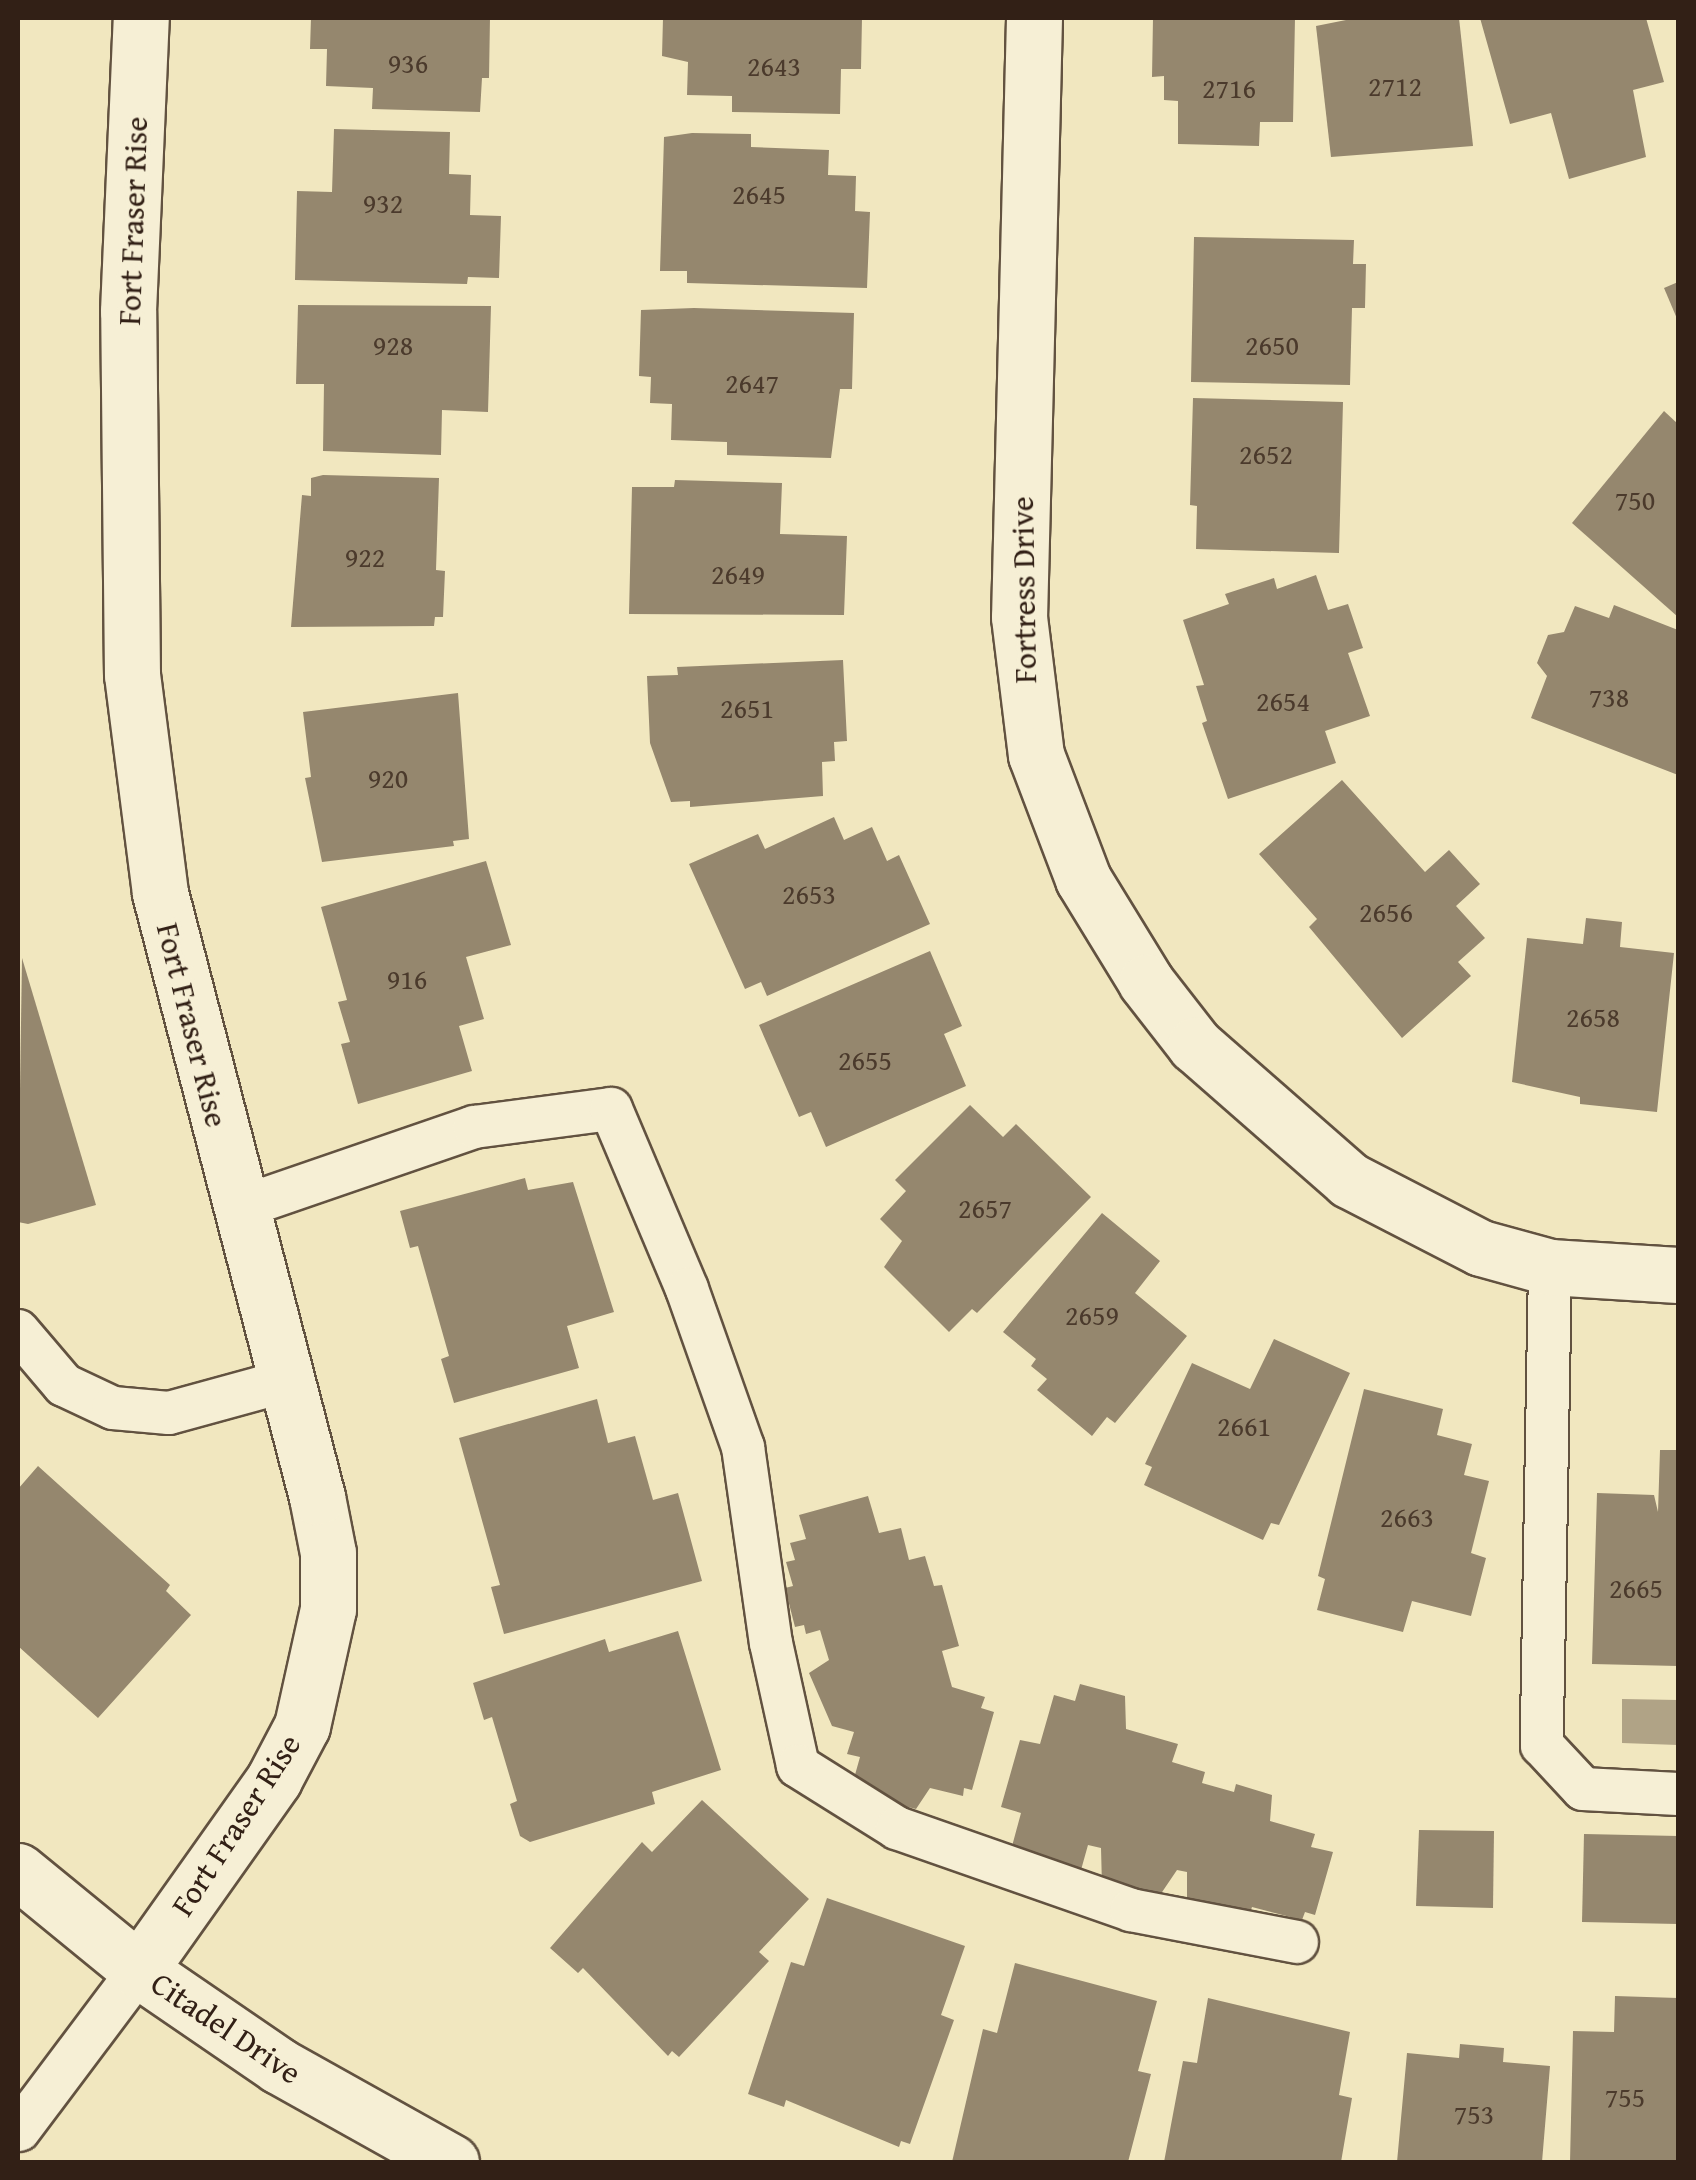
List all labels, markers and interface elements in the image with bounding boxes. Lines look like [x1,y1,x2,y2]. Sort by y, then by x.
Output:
house number: 936 [388,46,428,80]
house number: 2643 [747,49,801,83]
house number: 2712 [1368,69,1422,103]
house number: 2716 [1202,71,1256,105]
street label: Fort Fraser Rise [110,116,156,326]
house number: 2645 [732,177,786,211]
house number: 932 [363,186,403,220]
house number: 928 [373,328,413,362]
house number: 2650 [1245,328,1299,362]
house number: 2647 [725,366,779,400]
house number: 2652 [1239,437,1293,471]
house number: 750 [1615,483,1655,517]
street label: Fortress Drive [1003,496,1045,684]
house number: 922 [345,540,385,574]
house number: 2649 [711,557,765,591]
house number: 738 [1589,680,1629,714]
house number: 2654 [1256,684,1310,718]
house number: 2651 [720,691,774,725]
house number: 920 [368,761,408,795]
house number: 2653 [782,877,836,911]
house number: 2656 [1359,895,1413,929]
street label: Fort Fraser Rise [148,919,236,1131]
house number: 916 [387,962,427,996]
house number: 2658 [1566,1000,1620,1034]
house number: 2655 [838,1043,892,1077]
house number: 2657 [958,1191,1012,1225]
house number: 2659 [1065,1298,1119,1332]
house number: 2661 [1217,1409,1271,1443]
house number: 2663 [1380,1500,1434,1534]
house number: 2665 [1609,1571,1663,1605]
street label: Fort Fraser Rise [163,1727,309,1923]
street label: Citadel Drive [144,1964,308,2092]
house number: 755 [1605,2080,1645,2114]
house number: 753 [1454,2097,1494,2131]

